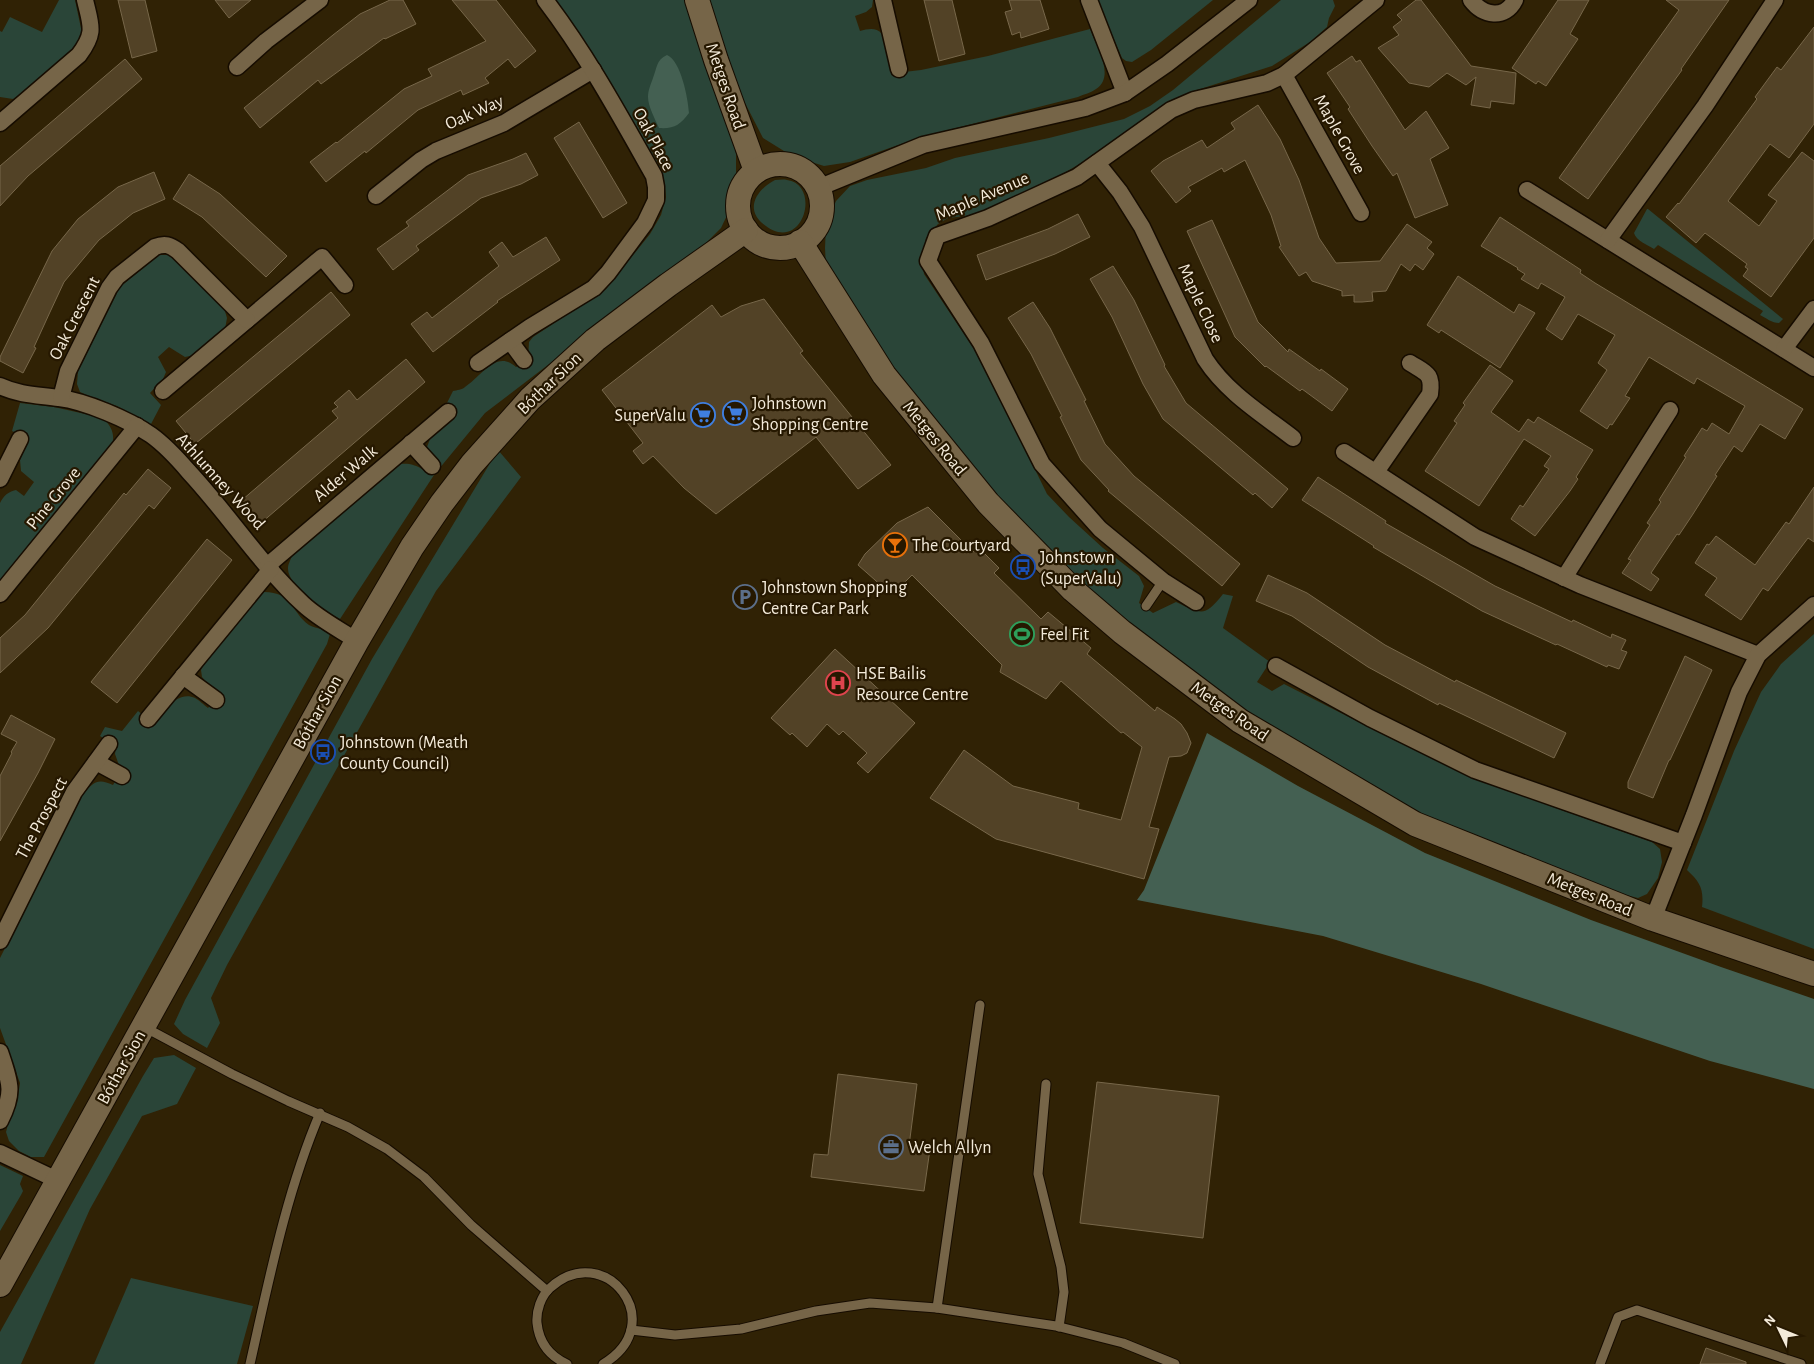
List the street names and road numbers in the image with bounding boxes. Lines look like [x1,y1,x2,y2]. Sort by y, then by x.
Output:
street label: Metges Road [702,41,748,132]
street label: Oak Way [443,92,507,134]
street label: Maple Grove [1310,92,1368,177]
street label: Oak Place [629,105,677,174]
street label: Maple Avenue [933,169,1032,225]
street label: Maple Close [1174,261,1226,346]
street label: Oak Crescent [46,274,104,363]
street label: Bóthar Sion [514,349,585,418]
street label: Metges Road [899,398,970,479]
street label: Athlumney Wood [172,430,268,534]
street label: Alder Walk [310,442,382,506]
street label: Pine Grove [23,464,84,533]
street label: Bóthar Sion [290,673,345,752]
street label: Metges Road [1187,679,1271,745]
street label: The Prospect [13,774,71,862]
street label: Metges Road [1545,870,1635,920]
street label: Bóthar Sion [94,1028,149,1107]

